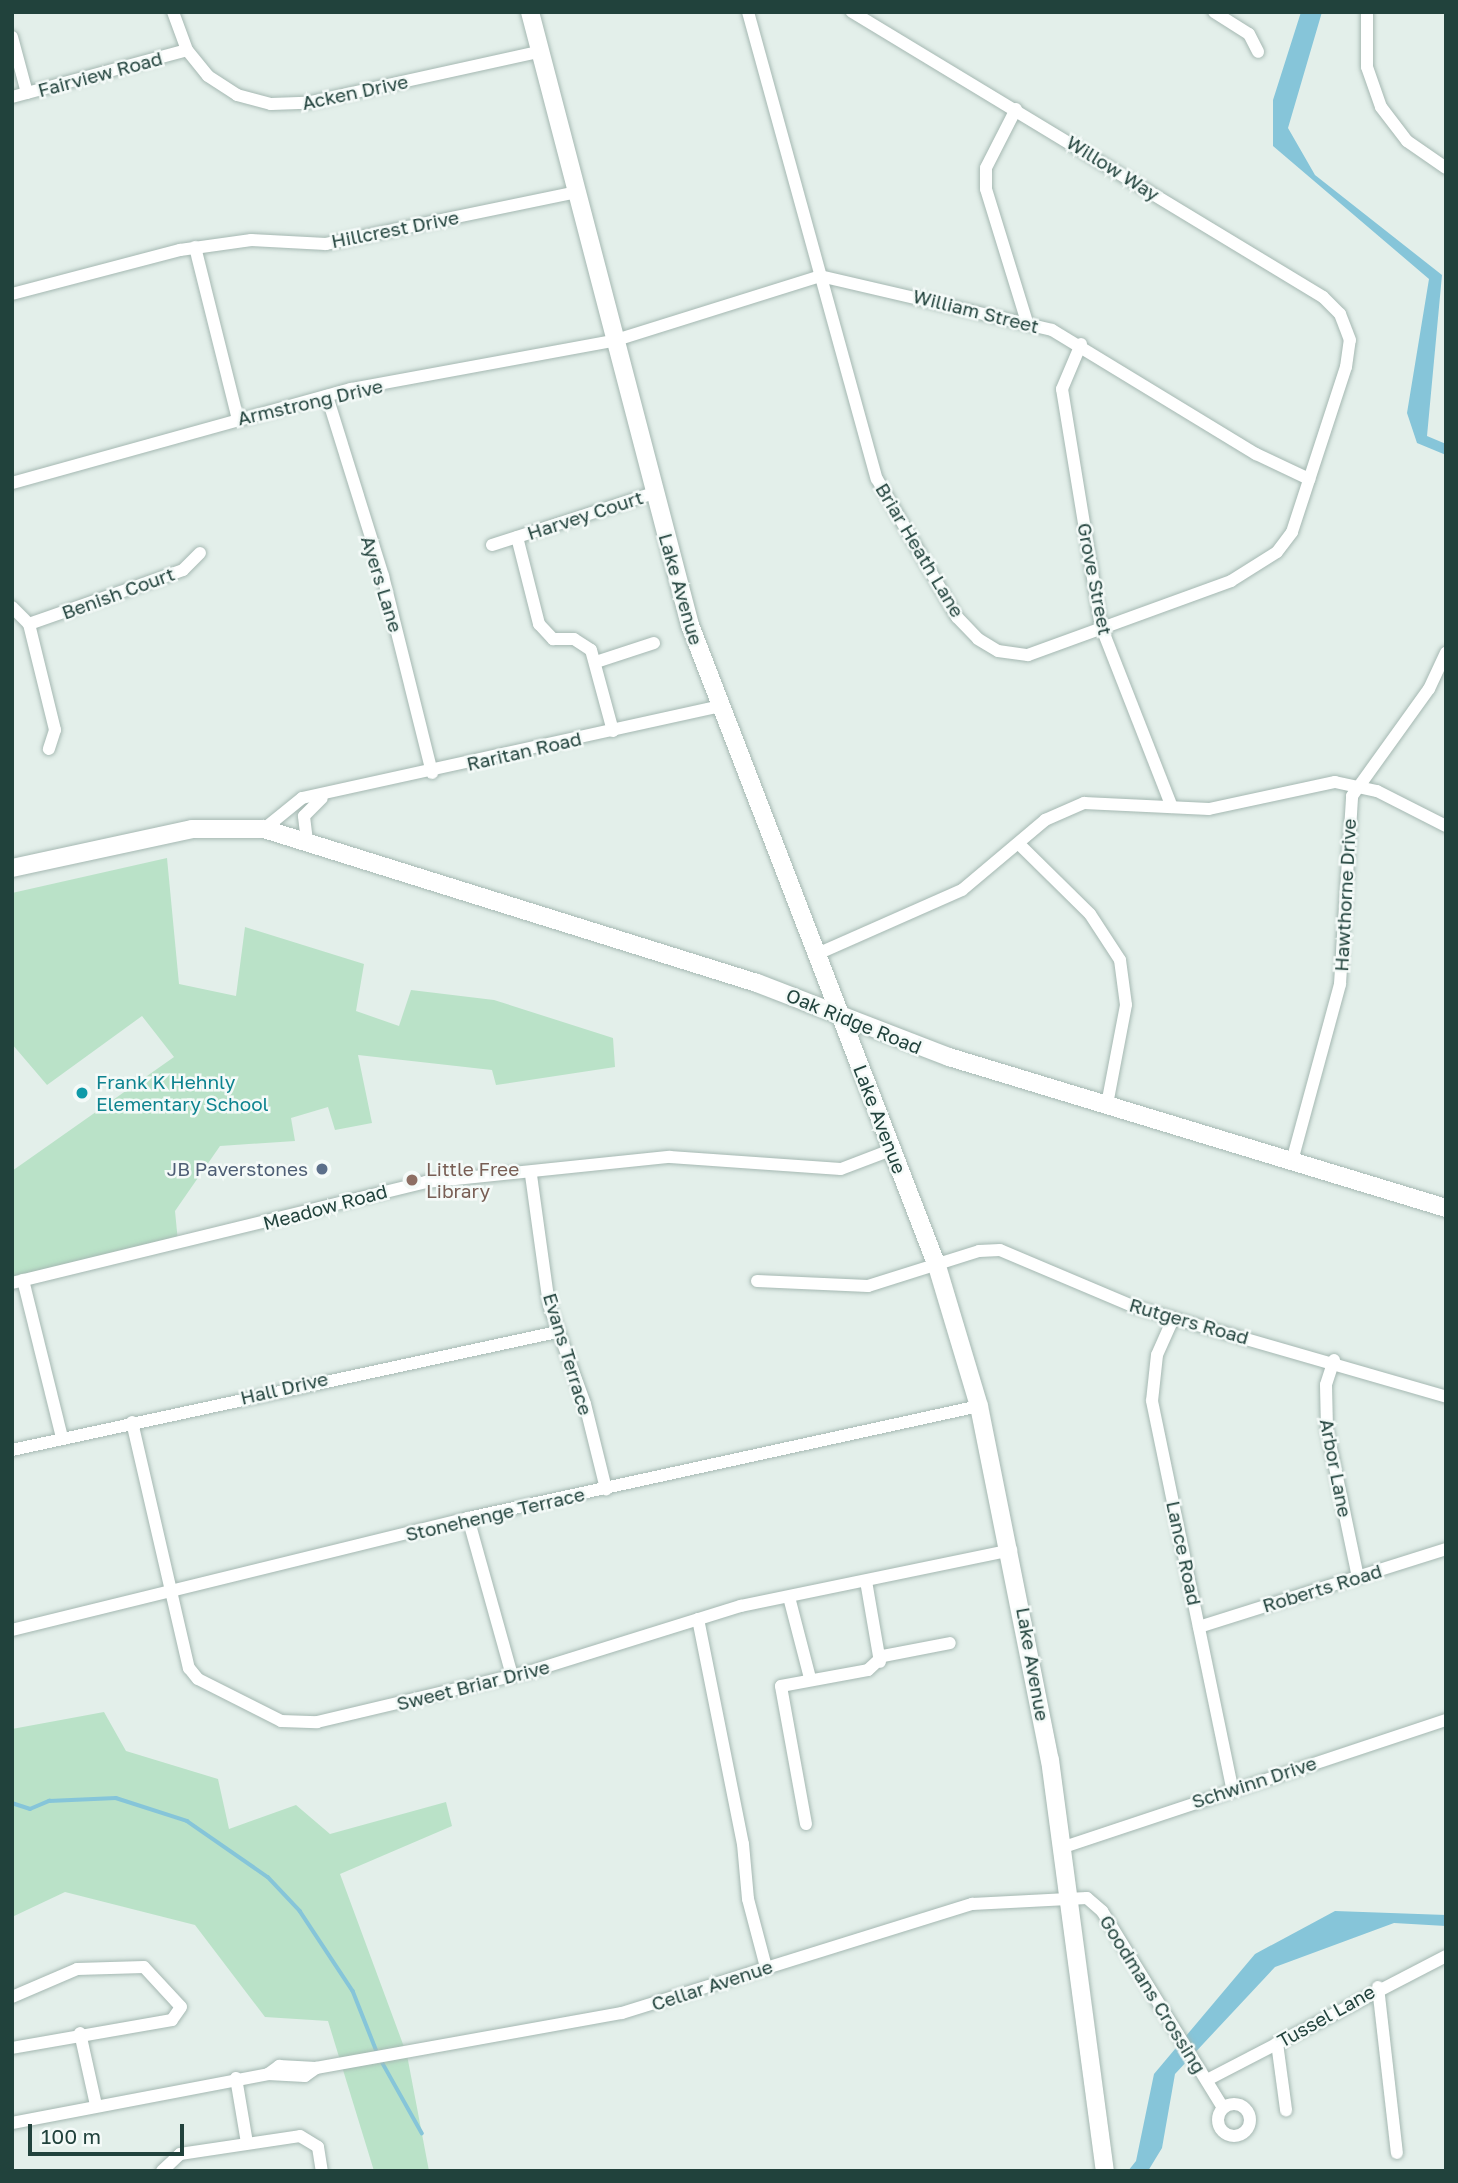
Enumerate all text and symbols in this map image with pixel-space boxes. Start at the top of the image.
street label: Fairview Road [35,46,165,102]
street label: Acken Drive [300,70,410,114]
street label: Willow Way [1062,130,1164,206]
street label: Hillcrest Drive [329,205,461,253]
street label: William Street [911,284,1041,338]
street label: Armstrong Drive [235,374,385,430]
street label: Briar Heath Lane [871,479,969,621]
street label: Harvey Court [524,486,646,544]
street label: Grove Street [1073,521,1117,637]
street label: Lake Avenue [654,531,708,647]
street label: Ayers Lane [357,533,407,635]
street label: Benish Court [59,562,177,624]
street label: Raritan Road [464,727,584,775]
street label: Hawthorne Drive [1330,818,1360,972]
street label: Oak Ridge Road [783,983,925,1059]
street label: Lake Avenue [849,1061,911,1177]
place label: Frank K Hehnly Elementary School [96,1071,269,1115]
marker: Frank K Hehnly Elementary School [74,1085,90,1101]
place label: JB Paverstones [167,1158,308,1180]
place label: Little Free Library [426,1158,519,1202]
marker: JB Paverstones [314,1161,330,1177]
marker: Little Free Library [404,1172,420,1188]
street label: Meadow Road [260,1179,390,1235]
street label: Evans Terrace [539,1290,597,1418]
street label: Rutgers Road [1127,1293,1251,1349]
street label: Hall Drive [238,1367,330,1409]
street label: Arbor Lane [1315,1417,1357,1519]
street label: Stonehenge Terrace [403,1482,587,1546]
street label: Lance Road [1162,1499,1206,1607]
street label: Roberts Road [1260,1559,1384,1617]
street label: Lake Avenue [1012,1605,1054,1723]
street label: Sweet Briar Drive [394,1655,552,1715]
street label: Schwinn Drive [1189,1751,1319,1813]
street label: Goodmans Crossing [1095,1911,1211,2077]
street label: Cellar Avenue [649,1955,775,2015]
street label: Tussel Lane [1273,1980,1379,2052]
scale bar [32,2110,187,2154]
text: 100 m [41,2123,101,2149]

